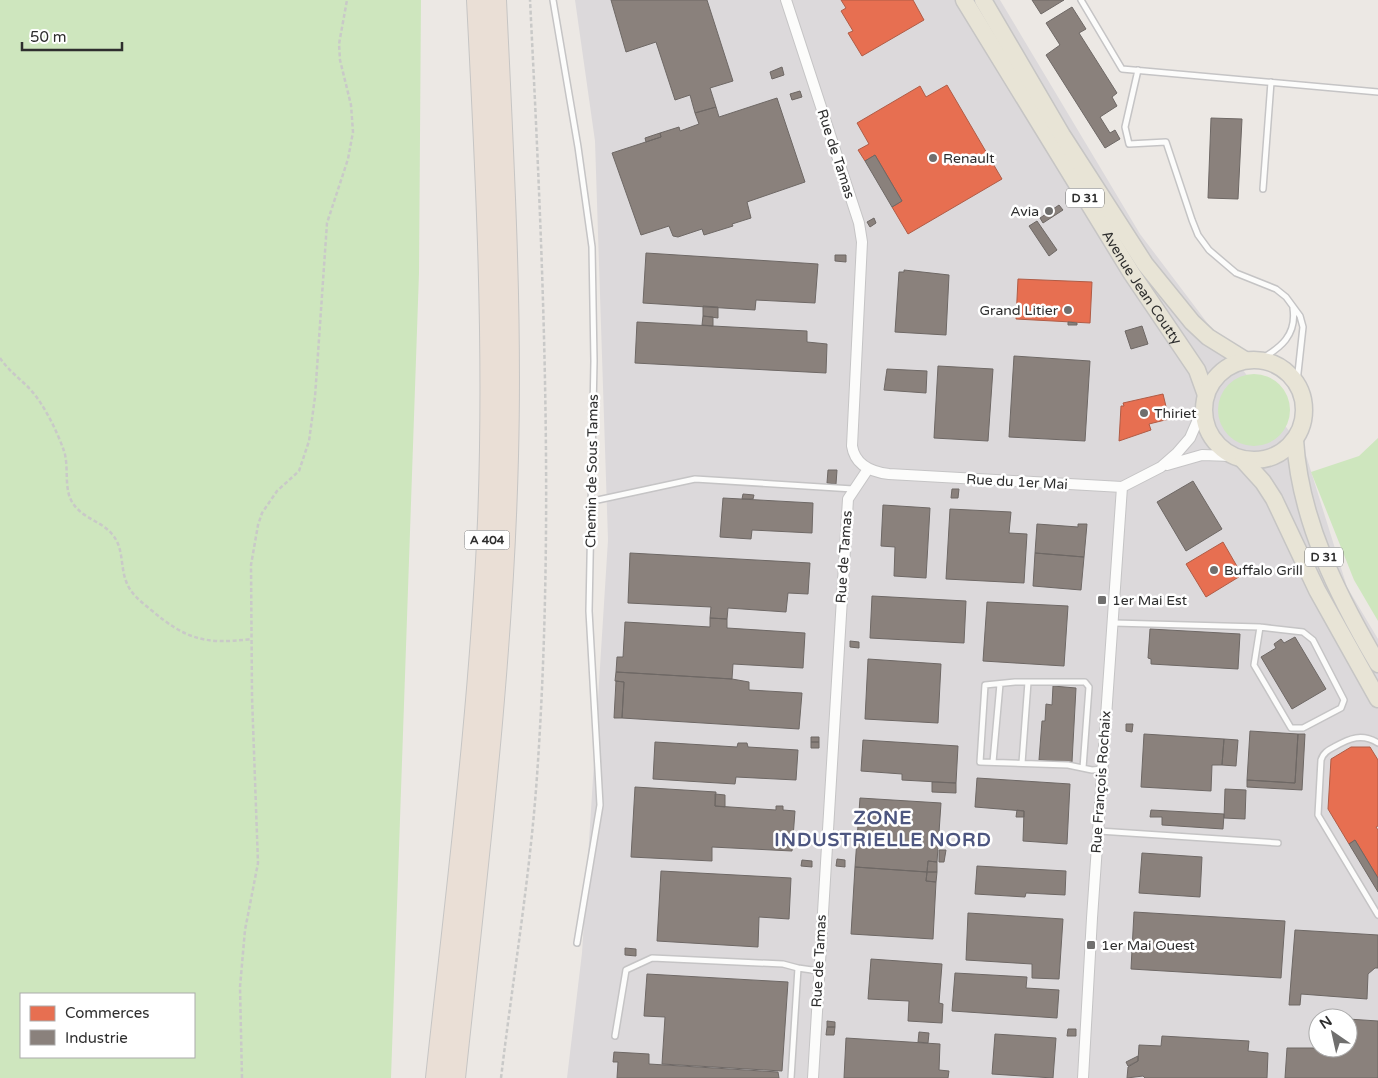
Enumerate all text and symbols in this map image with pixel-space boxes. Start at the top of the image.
scale bar [22,20,122,52]
text: 50 m [30,28,67,46]
street label: Rue de Tamas [814,107,859,201]
place label: Renault [943,150,995,167]
marker: Renault [927,152,939,164]
road number: D 31 [1066,188,1104,208]
place label: Avia [1010,203,1039,220]
marker: Avia [1043,205,1055,217]
street label: Avenue Jean Coutty [1099,227,1186,348]
place label: Grand Litier [980,302,1059,319]
marker: Grand Litier [1062,304,1074,316]
street label: Chemin de Sous Tamas [582,394,602,548]
place label: Thiriet [1154,405,1197,422]
marker: Thiriet [1138,407,1150,419]
street label: Rue du 1er Mai [966,471,1068,493]
street label: Rue de Tamas [832,510,856,604]
road number: A 404 [464,530,510,550]
road number: D 31 [1305,548,1343,566]
place label: Buffalo Grill [1224,562,1303,579]
marker: Buffalo Grill [1208,564,1220,576]
place label: 1er Mai Est [1112,592,1188,609]
marker: 1er Mai Est [1096,594,1108,606]
street label: Rue François Rochaix [1088,710,1114,854]
district label: ZONE INDUSTRIELLE NORD [774,807,992,851]
street label: Rue de Tamas [808,914,830,1008]
place label: 1er Mai Ouest [1101,937,1196,954]
marker: 1er Mai Ouest [1085,939,1097,951]
legend [20,993,195,1058]
text: Commerces [65,1004,149,1022]
north arrow [1308,1008,1358,1058]
text: N [1317,1012,1335,1033]
text: Industrie [65,1029,128,1047]

